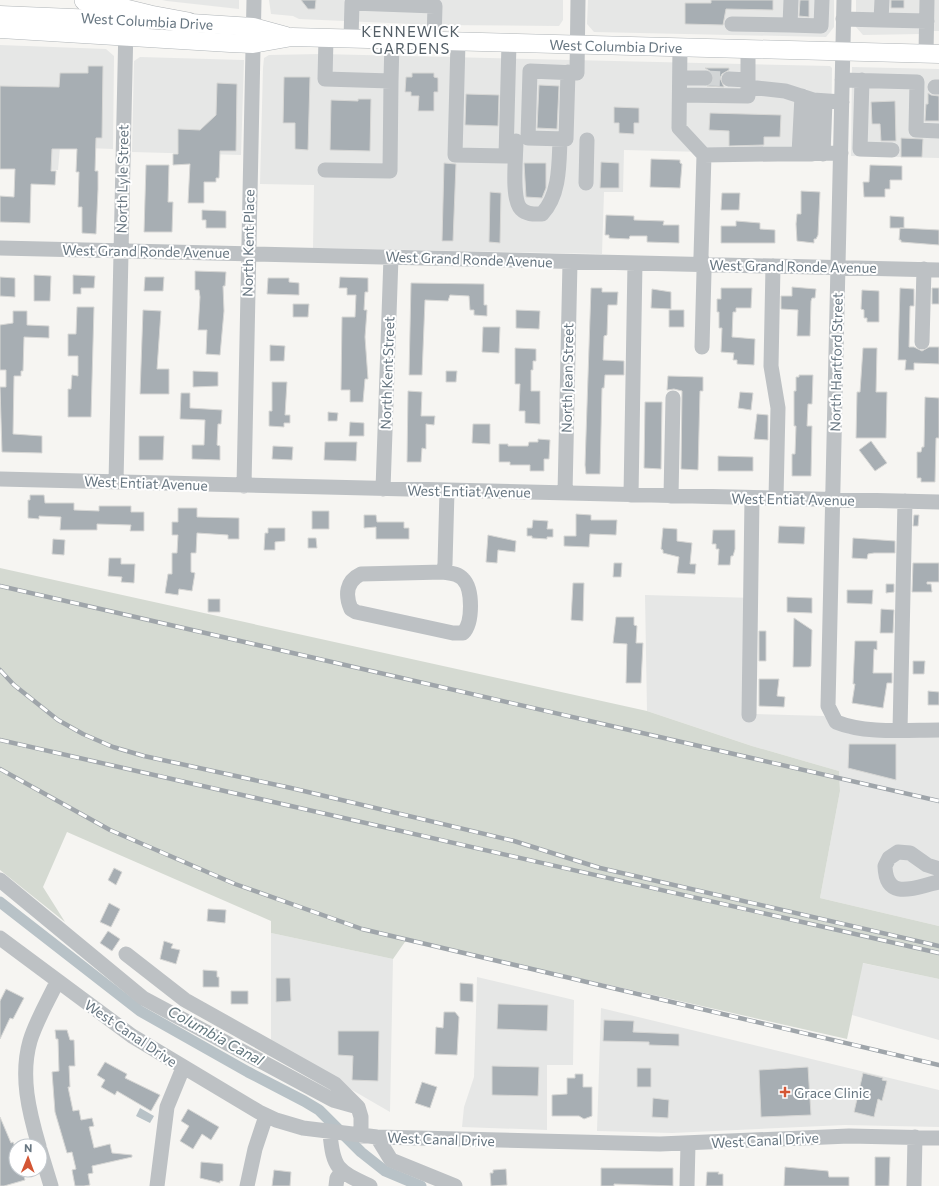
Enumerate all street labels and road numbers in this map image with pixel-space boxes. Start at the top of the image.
street label: West Columbia Drive [80,9,214,33]
street label: West Columbia Drive [549,35,682,56]
street label: North Lyle Street [113,124,131,234]
street label: North Kent Place [239,189,257,297]
street label: West Grand Ronde Avenue [62,241,230,261]
street label: West Grand Ronde Avenue [385,248,553,270]
street label: West Grand Ronde Avenue [709,256,877,276]
street label: North Hartford Street [826,292,846,432]
street label: North Kent Street [377,316,397,430]
street label: North Jean Street [558,323,576,433]
street label: West Entiat Avenue [84,472,208,494]
street label: West Entiat Avenue [407,481,531,501]
street label: West Entiat Avenue [731,489,855,509]
street label: West Canal Drive [82,996,180,1070]
street label: West Canal Drive [387,1129,495,1149]
street label: West Canal Drive [711,1129,819,1151]

